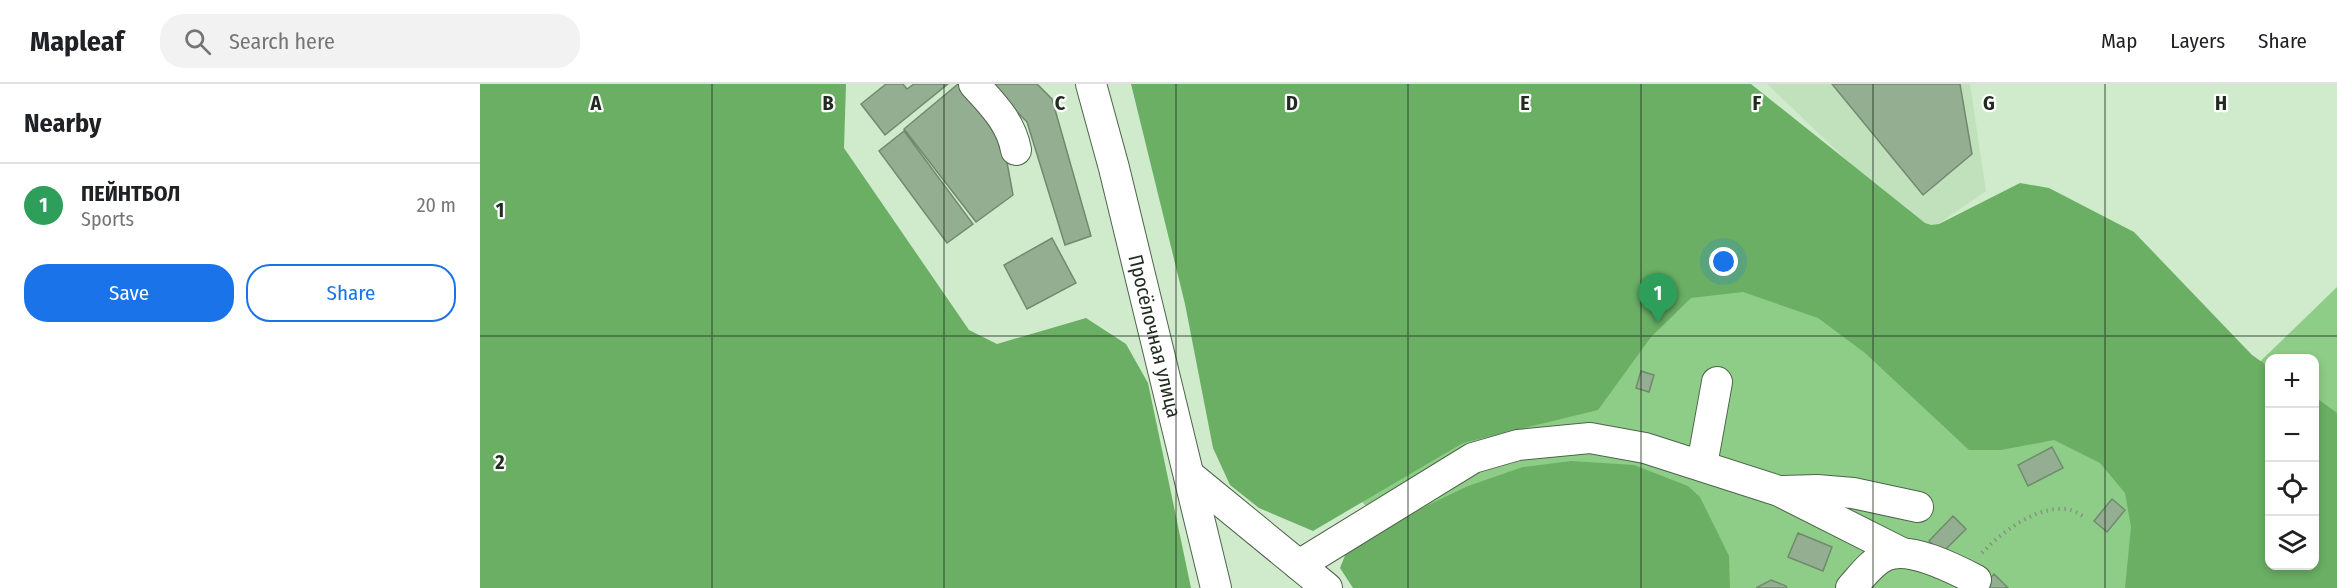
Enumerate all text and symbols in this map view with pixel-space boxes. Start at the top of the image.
search box [160,14,580,68]
text: Mapleaf [30,25,124,58]
icon: search [181,25,214,58]
text: Search here [229,28,335,55]
text: Map [2101,28,2137,54]
text: Layers [2170,28,2225,54]
text: Share [2258,28,2307,54]
text: A [590,91,603,115]
text: B [822,91,834,115]
text: C [1055,91,1066,115]
text: D [1286,91,1298,115]
text: E [1520,91,1530,115]
text: F [1753,91,1762,115]
text: G [1983,91,1995,115]
text: H [2215,91,2227,115]
text: Nearby [24,108,101,139]
text: ПЕЙНТБОЛ [81,180,180,207]
text: 1 [39,193,48,217]
text: 20 m [417,193,456,217]
text: 1 [496,198,504,222]
text: Sports [81,207,134,231]
your location [1709,247,1738,276]
street label: Просёлочная улица [1123,252,1186,420]
button: Save [24,264,234,322]
button: Share [246,264,456,322]
pin: 1 [1638,274,1678,323]
map controls [2265,354,2319,570]
button: + [2265,354,2319,408]
button: − [2265,408,2319,462]
text: 2 [494,450,505,474]
button: locate [2265,462,2319,516]
button: layers [2265,516,2319,570]

